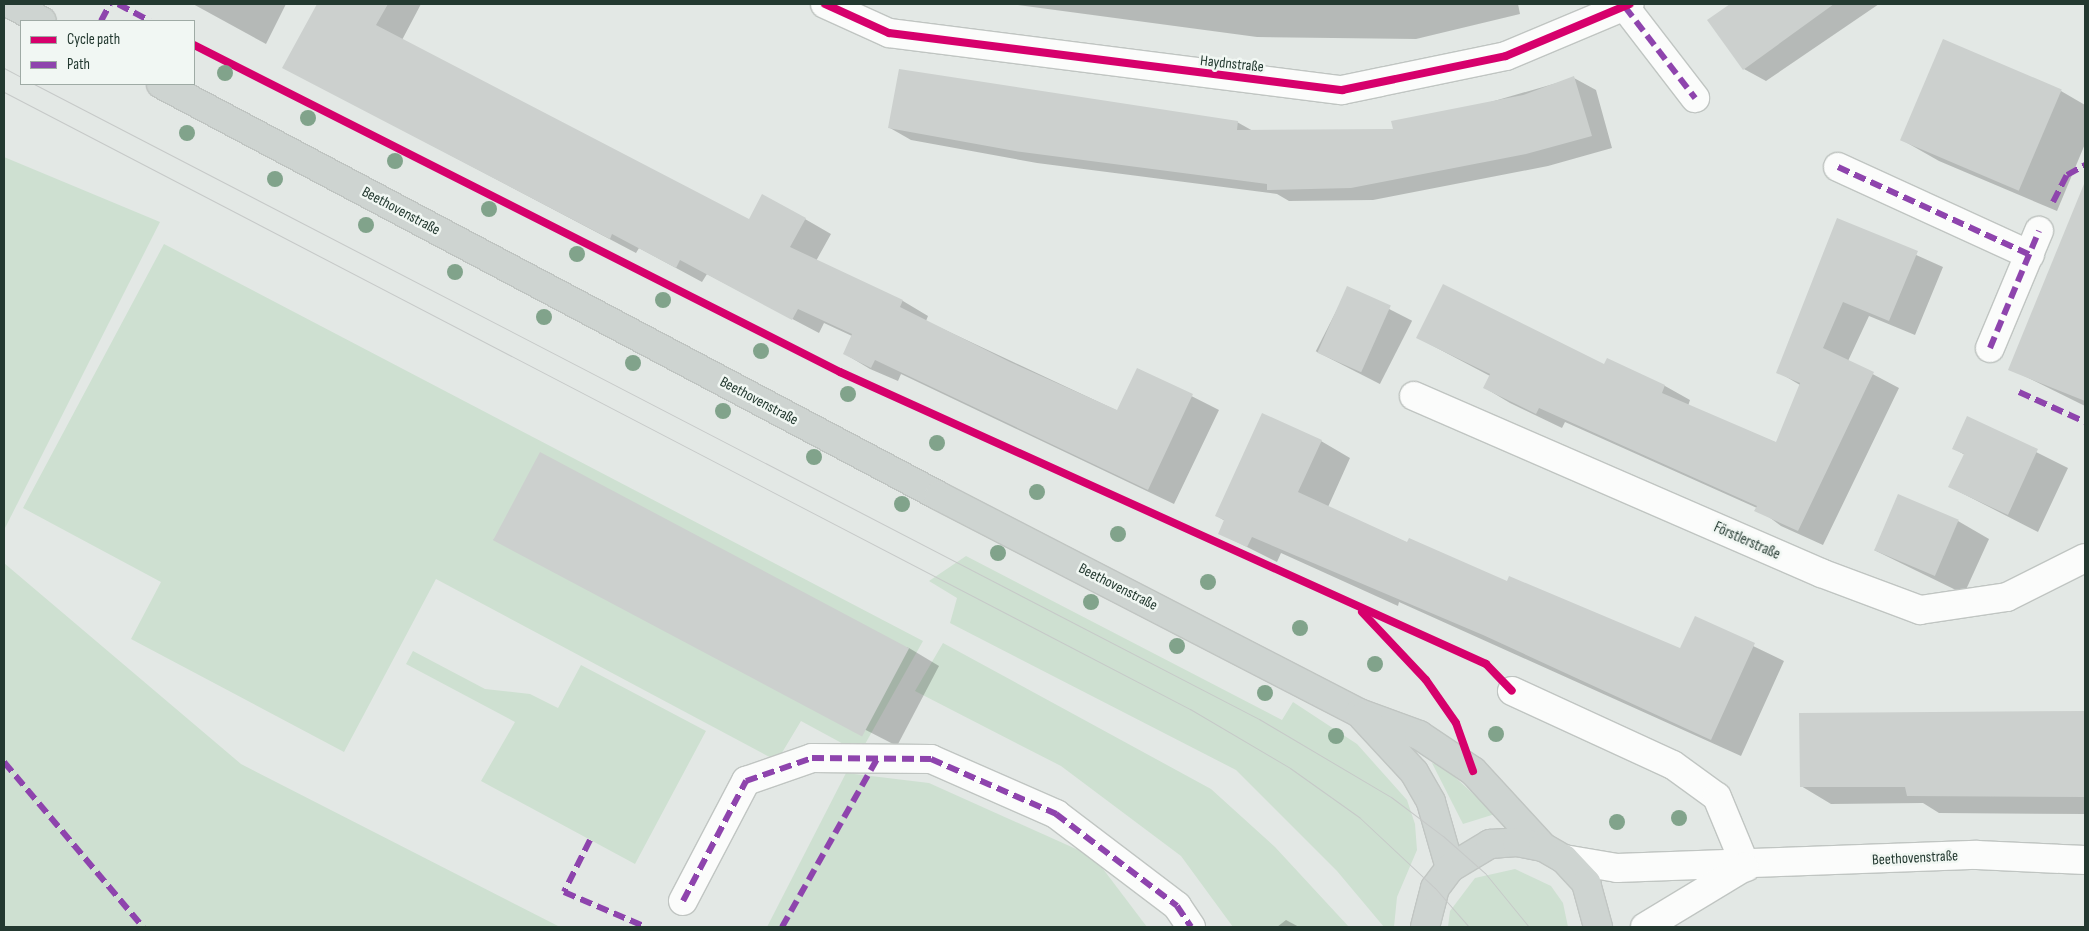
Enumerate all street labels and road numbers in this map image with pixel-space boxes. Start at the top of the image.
street label: Haydnstraße [1199,52,1265,76]
street label: Beethovenstraße [359,183,443,239]
street label: Beethovenstraße [717,373,801,429]
street label: Förstlerstraße [1711,518,1783,564]
street label: Beethovenstraße [1076,559,1160,615]
street label: Beethovenstraße [1872,847,1958,869]

